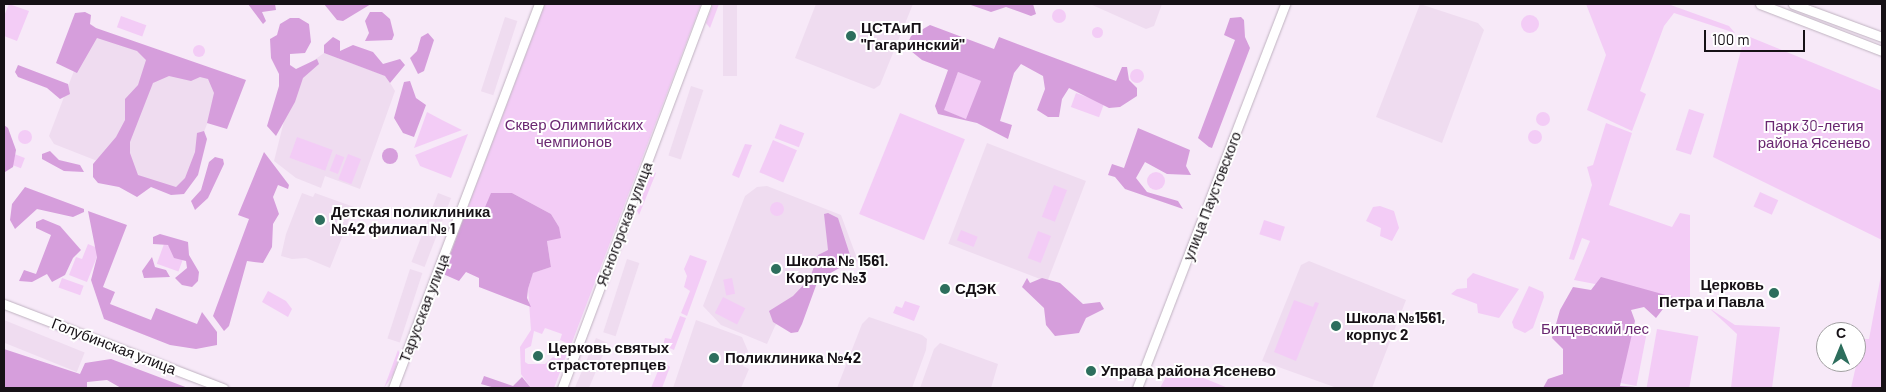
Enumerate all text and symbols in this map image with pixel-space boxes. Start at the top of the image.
place label: ЦСТАиП "Гагаринский" [861,18,965,53]
scale bar [1706,20,1807,52]
marker: ЦСТАиП "Гагаринский" [845,30,857,42]
text: 100 m [1712,30,1750,48]
park label: Сквер Олимпийских чемпионов [505,115,643,150]
park label: Парк 30-летия района Ясенево [1758,116,1870,151]
street label: улица Паустовского [1179,129,1245,263]
street label: Ясногорская улица [592,159,656,289]
place label: Детская поликлиника №42 филиал № 1 [331,202,490,237]
marker: Детская поликлиника №42 филиал № 1 [313,213,327,227]
street label: Тарусская улица [395,251,453,365]
place label: Школа № 1561. Корпус №3 [786,251,888,286]
marker: Школа № 1561. Корпус №3 [770,263,782,275]
place label: Церковь Петра и Павла [1659,275,1764,310]
place label: СДЭК [955,280,996,298]
marker: СДЭК [939,283,951,295]
marker: Церковь Петра и Павла [1768,287,1780,299]
place label: Школа №1561, корпус 2 [1346,308,1445,343]
street label: Голубинская улица [49,314,179,378]
marker: Школа №1561, корпус 2 [1330,320,1342,332]
park label: Битцевский лес [1541,320,1649,338]
north arrow [1816,322,1866,372]
text: С [1836,324,1846,341]
place label: Церковь святых страстотерпцев [548,338,669,373]
place label: Поликлиника №42 [725,349,861,367]
marker: Церковь святых страстотерпцев [532,350,544,362]
marker: Поликлиника №42 [707,351,721,365]
place label: Управа района Ясенево [1101,362,1276,380]
marker: Управа района Ясенево [1085,365,1097,377]

